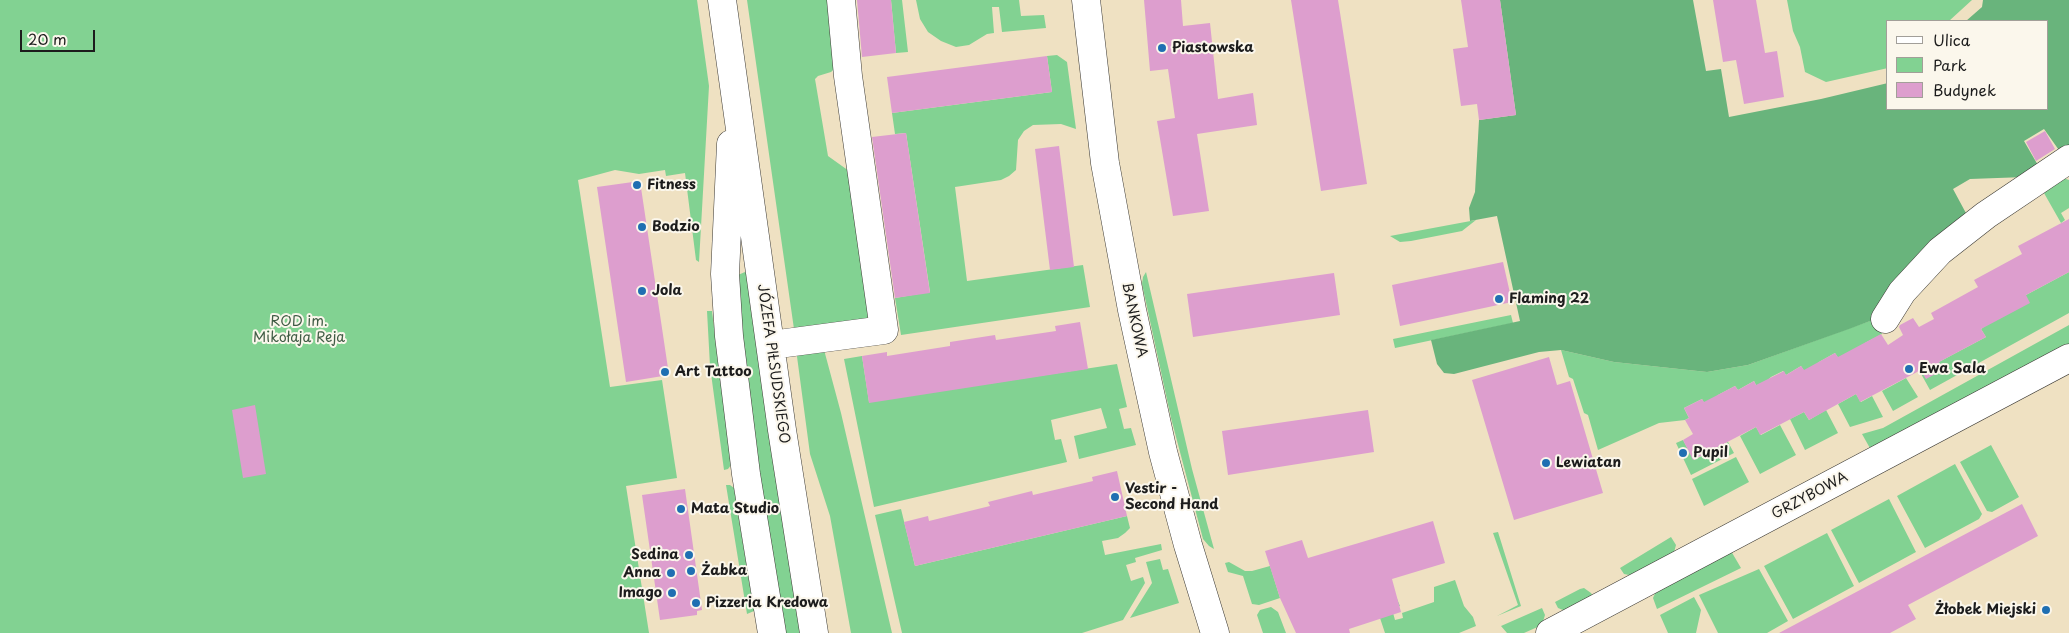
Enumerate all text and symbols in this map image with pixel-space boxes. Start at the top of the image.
scale bar [22,20,98,52]
legend [1886,20,2049,110]
text: 20 m [28,27,67,50]
text: Ulica [1933,28,1970,51]
place label: Piastowska [1172,40,1254,56]
marker: Piastowska [1156,42,1168,54]
text: Park [1933,53,1967,76]
text: Budynek [1933,78,1996,101]
place label: Fitness [647,177,696,193]
marker: Fitness [631,179,643,191]
place label: Bodzio [652,219,700,235]
marker: Bodzio [636,221,648,233]
street label: BANKOWA [1118,281,1150,359]
place label: Jola [652,283,682,299]
street label: JÓZEFA PIŁSUDSKIEGO [753,283,793,445]
marker: Jola [636,285,648,297]
place label: Flaming 22 [1509,291,1589,307]
marker: Flaming 22 [1493,293,1505,305]
park label: ROD im. Mikołaja Reja [253,314,345,347]
place label: Ewa Sala [1919,361,1986,377]
marker: Ewa Sala [1903,363,1915,375]
place label: Art Tattoo [675,364,752,380]
marker: Art Tattoo [659,366,671,378]
place label: Pupil [1693,445,1728,461]
marker: Pupil [1677,447,1689,459]
place label: Lewiatan [1556,455,1621,471]
marker: Lewiatan [1540,457,1552,469]
street label: GRZYBOWA [1769,469,1851,523]
place label: Vestir - Second Hand [1125,481,1219,514]
marker: Vestir - Second Hand [1109,491,1121,503]
place label: Mata Studio [691,501,779,517]
marker: Mata Studio [675,503,687,515]
place label: Sedina [631,547,679,563]
marker: Sedina [683,549,695,561]
place label: Żabka [701,563,747,579]
place label: Anna [623,565,661,581]
marker: Żabka [685,565,697,577]
marker: Anna [665,567,677,579]
place label: Imago [618,585,662,601]
marker: Imago [666,587,678,599]
place label: Pizzeria Kredowa [706,595,828,611]
marker: Pizzeria Kredowa [690,597,702,609]
place label: Żłobek Miejski [1935,602,2036,618]
marker: Żłobek Miejski [2040,604,2052,616]

